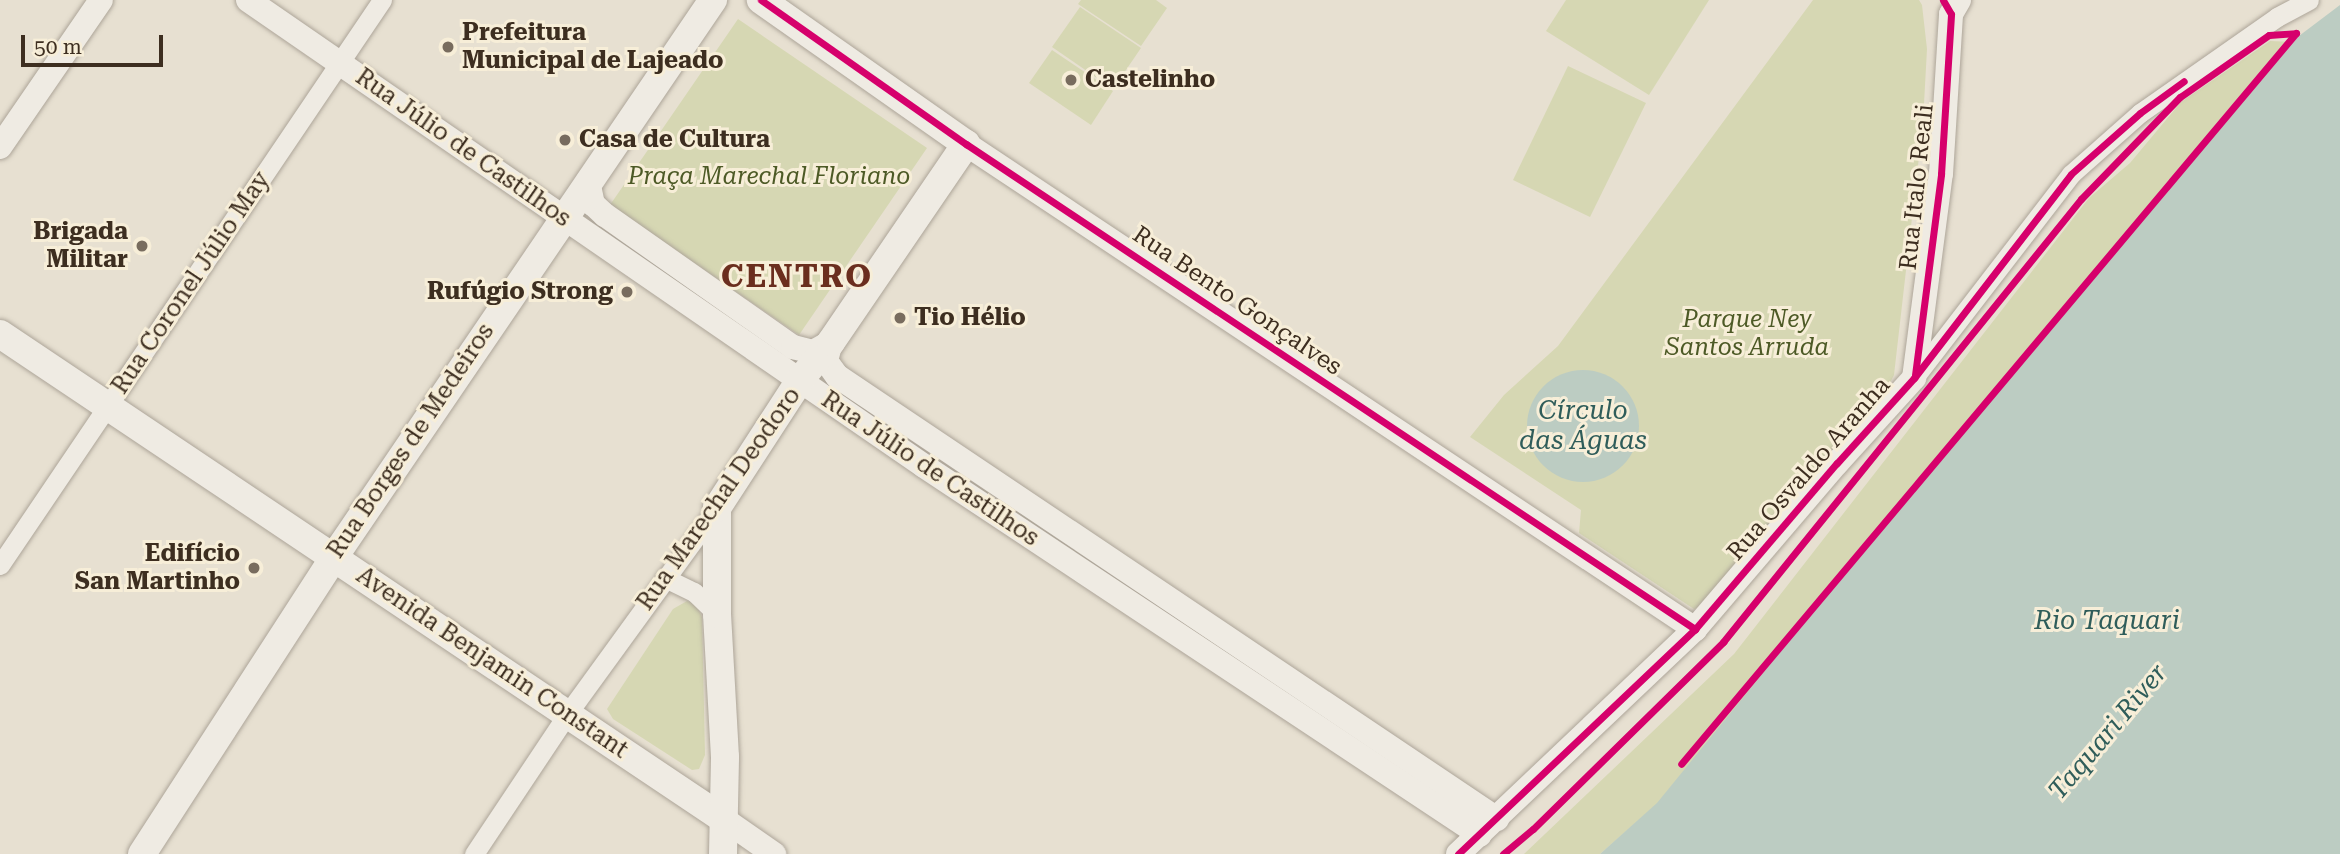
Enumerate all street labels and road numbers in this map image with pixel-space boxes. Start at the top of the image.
street label: Rua Júlio de Castilhos [350,63,576,233]
street label: Rua Italo Reali [1894,103,1940,271]
street label: Rua Coronel Júlio May [106,166,276,400]
street label: Rua Bento Gonçalves [1127,220,1347,382]
street label: Rua Borges de Medeiros [322,318,500,564]
street label: Rua Osvaldo Aranha [1722,371,1896,567]
street label: Rua Marechal Deodoro [631,382,807,616]
street label: Rua Júlio de Castilhos [816,385,1044,553]
street label: Avenida Benjamin Constant [351,561,633,765]

